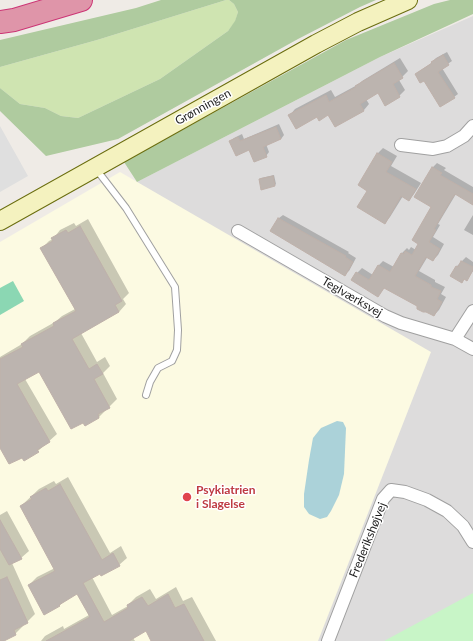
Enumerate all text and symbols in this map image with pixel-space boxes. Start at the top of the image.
street label: Grønningen [173,86,233,128]
street label: Teglværksvej [319,274,385,320]
place label: Psykiatrien i Slagelse [196,483,255,511]
marker: Psykiatrien i Slagelse [181,491,193,503]
street label: Frederikshøjvej [346,500,390,580]

